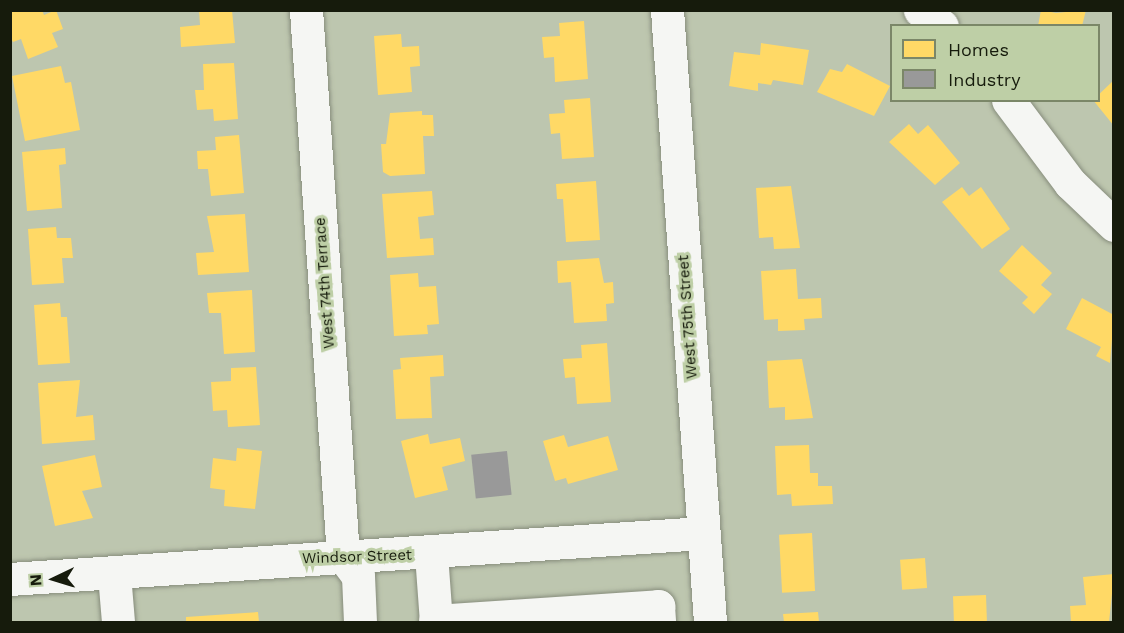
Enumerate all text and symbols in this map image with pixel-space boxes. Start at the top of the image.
legend [890,24,1100,102]
text: Homes [948,39,1009,60]
text: Industry [948,69,1020,90]
street label: West 74th Terrace [311,216,339,350]
street label: West 75th Street [675,254,701,380]
street label: Windsor Street [302,546,412,568]
north arrow [24,549,84,609]
text: N [26,574,45,587]

